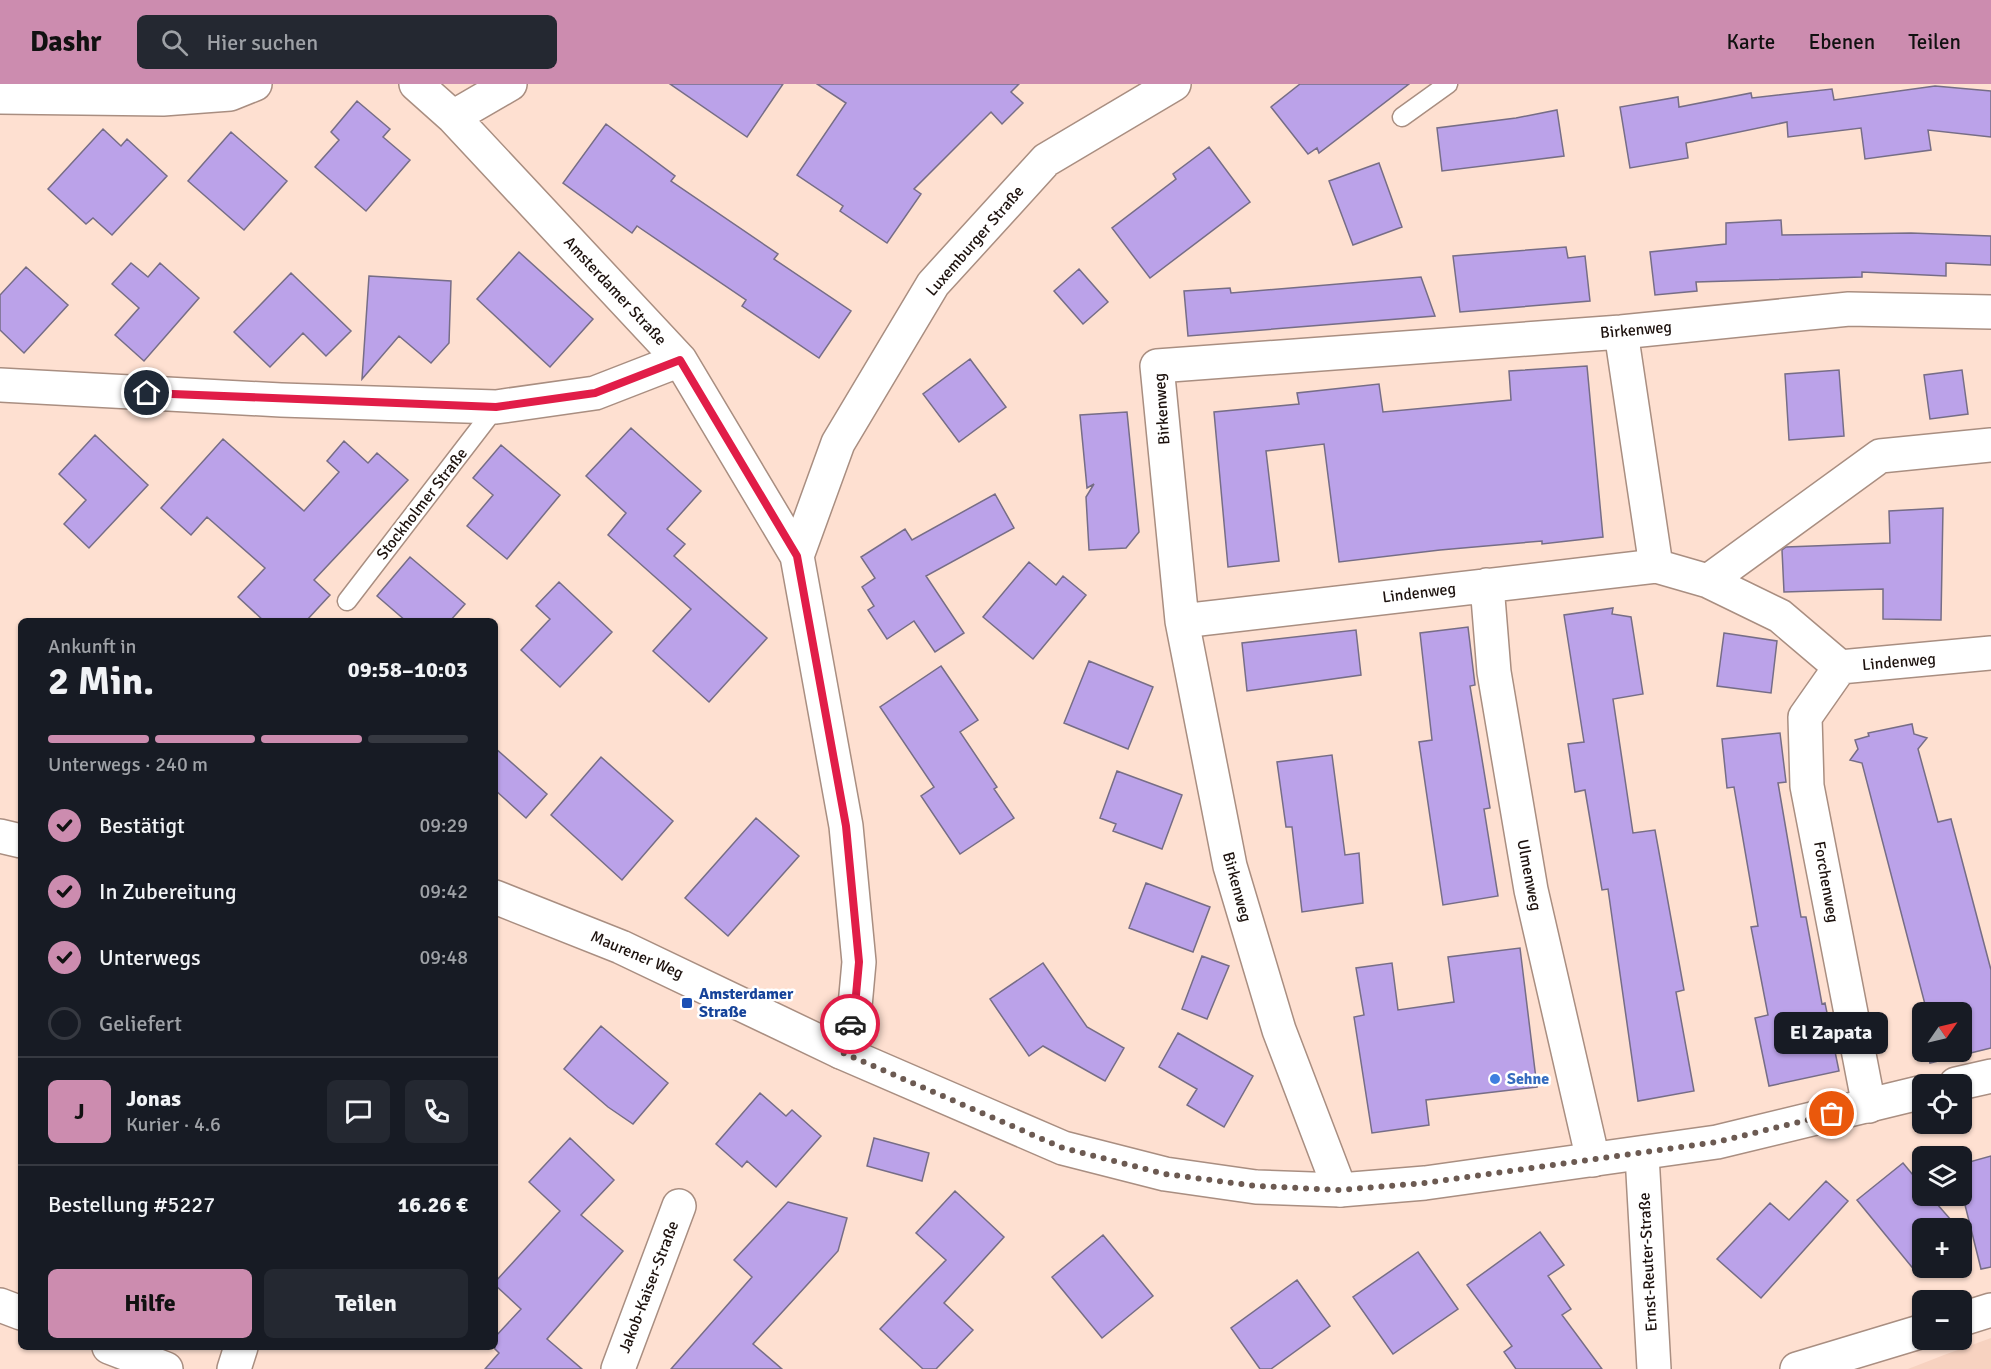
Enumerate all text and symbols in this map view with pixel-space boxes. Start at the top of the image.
search box [137,15,557,69]
text: Dashr [30,25,101,59]
icon: search [158,26,191,59]
text: Hier suchen [206,29,318,56]
text: Karte [1726,29,1775,55]
text: Ebenen [1808,29,1875,55]
text: Teilen [1908,29,1961,55]
street label: Luxemburger Straße [922,182,1028,300]
street label: Amsterdamer Straße [559,232,671,350]
street label: Birkenweg [1599,317,1673,343]
pin [121,367,172,418]
street label: Birkenweg [1150,372,1174,446]
icon: home [130,376,163,409]
street label: Stockholmer Straße [372,444,472,564]
street label: Lindenweg [1381,579,1457,607]
text: Ankunft in [48,634,136,659]
street label: Lindenweg [1861,649,1937,675]
text: 09:58–10:03 [348,656,468,683]
text: 2 Min. [48,657,154,705]
text: Unterwegs · 240 m [48,752,208,777]
icon: check [48,809,81,842]
text: Bestätigt [99,812,185,839]
text: 09:29 [419,813,468,838]
street label: Ulmenweg [1512,838,1546,912]
street label: Forchenweg [1809,840,1843,924]
street label: Birkenweg [1218,850,1256,924]
icon: check [48,875,81,908]
text: In Zubereitung [99,878,237,905]
text: 09:42 [419,879,468,904]
street label: Maurener Weg [588,926,686,984]
icon: check [48,941,81,974]
text: Unterwegs [99,944,201,971]
text: 09:48 [419,945,468,970]
place label: Amsterdamer Straße [699,984,794,1022]
courier [820,994,880,1054]
marker: Amsterdamer Straße [680,996,694,1010]
north arrow [1912,1002,1972,1062]
map controls [1912,1002,1972,1350]
icon: car [834,1008,867,1041]
text: Geliefert [99,1010,182,1037]
callout: El Zapata [1775,1012,1889,1054]
text: El Zapata [1790,1020,1872,1045]
place label: Sehne [1507,1069,1549,1089]
marker: Sehne [1488,1072,1502,1086]
button: locate [1912,1074,1972,1134]
button: chat [327,1080,390,1143]
button: phone [405,1080,468,1143]
text: Jonas [126,1085,181,1112]
pin [1806,1088,1857,1139]
icon: bag [1815,1097,1848,1130]
text: J [74,1098,85,1125]
text: Kurier · 4.6 [126,1112,221,1137]
button: layers [1912,1146,1972,1206]
text: Bestellung #5227 [48,1191,215,1218]
text: 16.26 € [397,1191,468,1218]
street label: Ernst-Reuter-Straße [1634,1192,1662,1332]
street label: Jakob-Kaiser-Straße [615,1218,683,1356]
button: + [1912,1218,1972,1278]
button: Hilfe [48,1269,252,1338]
button: Teilen [264,1269,468,1338]
button: − [1912,1290,1972,1350]

